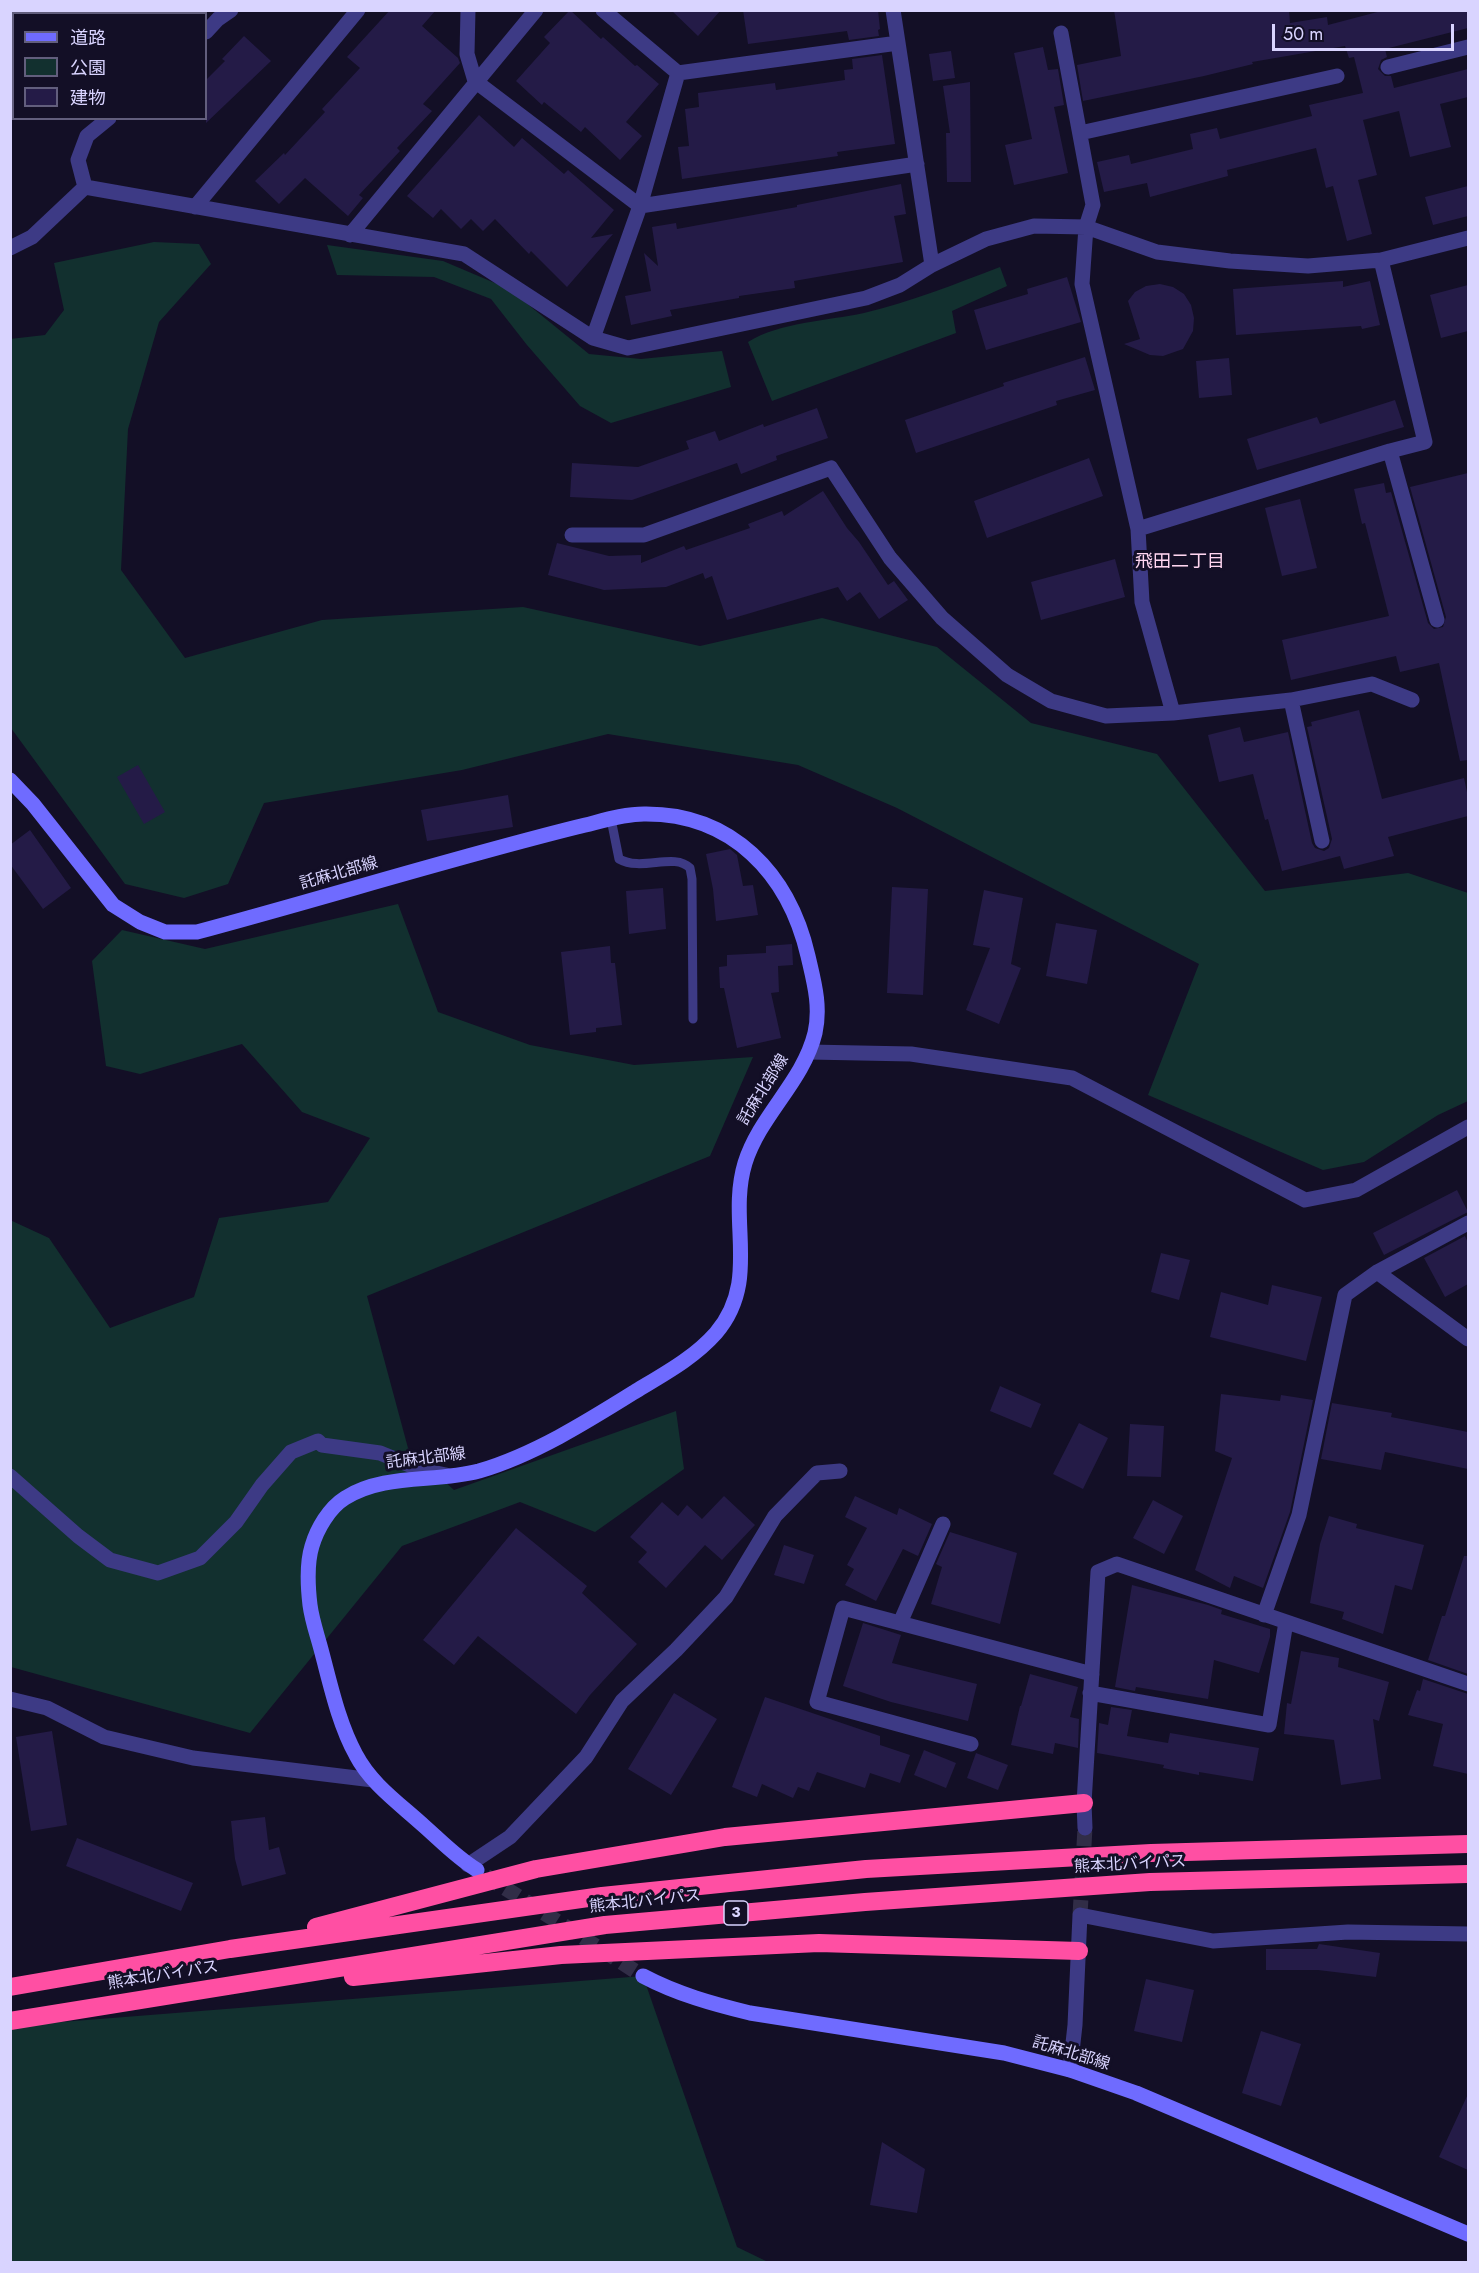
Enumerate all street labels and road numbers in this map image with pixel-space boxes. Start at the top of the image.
street label: 託麻北部線 [298,854,380,894]
street label: 託麻北部線 [735,1051,793,1129]
street label: 託麻北部線 [385,1445,467,1473]
street label: 熊本北バイパス [1074,1852,1186,1878]
street label: 熊本北バイパス [588,1887,702,1917]
road number: 3 [724,1901,748,1925]
street label: 熊本北バイパス [106,1958,220,1994]
street label: 託麻北部線 [1030,2033,1112,2075]

